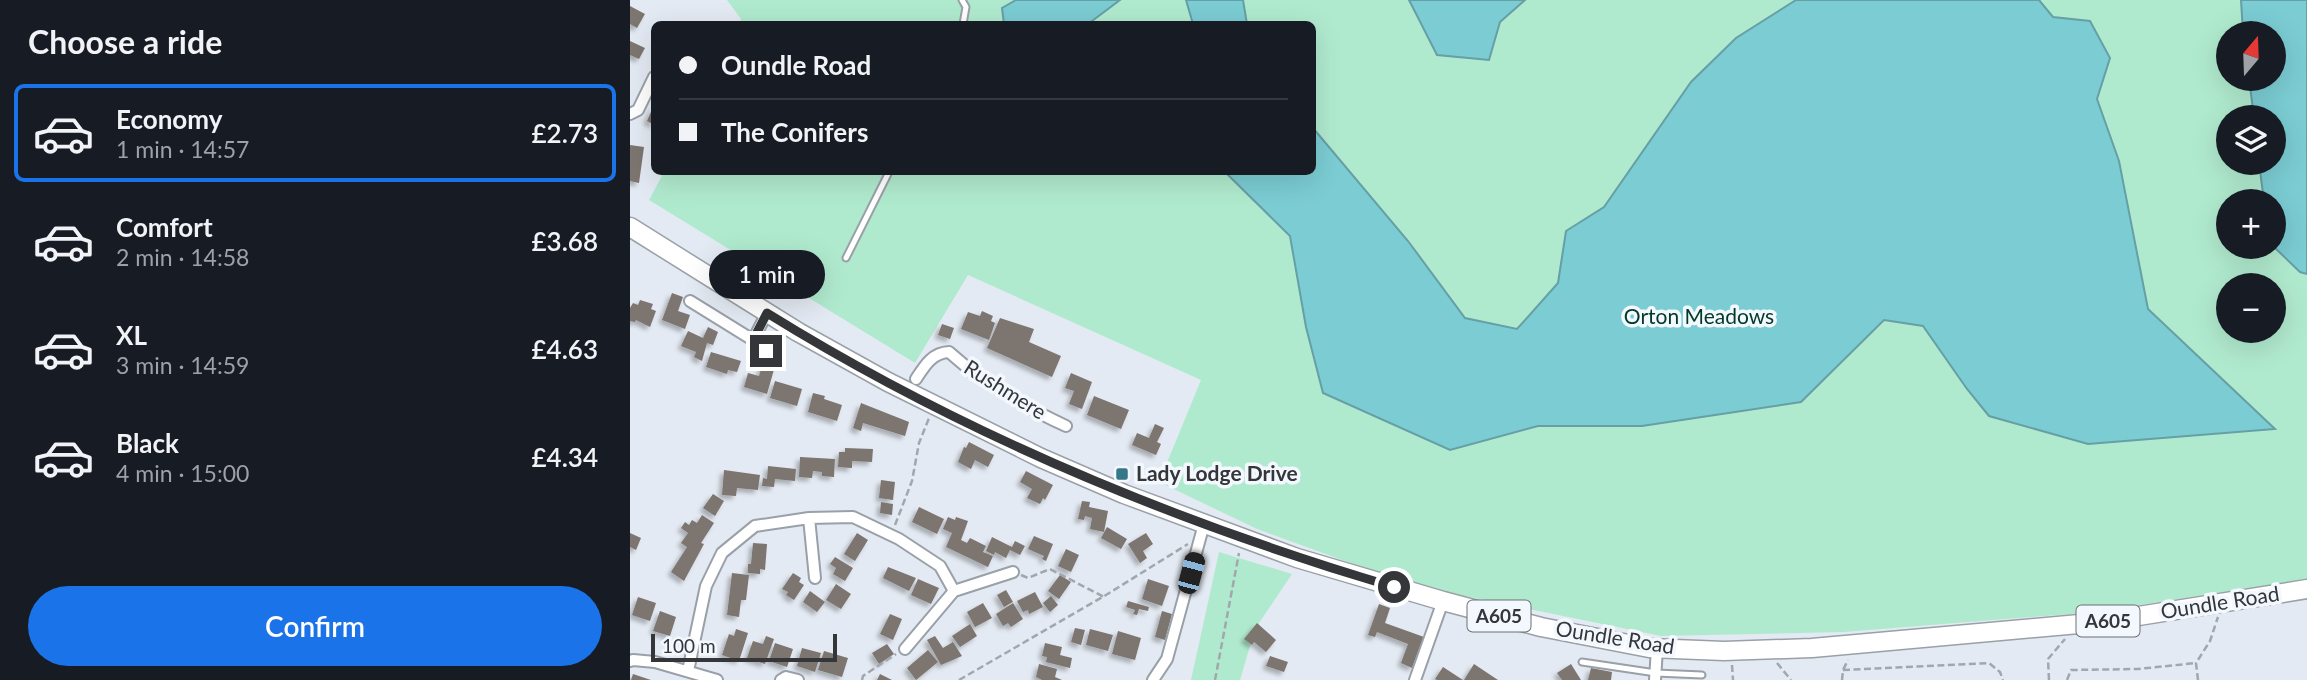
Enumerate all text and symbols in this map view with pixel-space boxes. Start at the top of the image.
north arrow [2216,21,2286,91]
map controls [2216,21,2286,343]
text: Choose a ride [28,22,222,61]
text: Oundle Road [721,49,871,81]
icon: car [32,102,95,165]
text: Economy [116,103,222,135]
button: layers [2216,105,2286,175]
text: The Conifers [721,116,868,148]
text: £2.73 [532,117,598,149]
text: 1 min · 14:57 [116,135,249,163]
button: + [2216,189,2286,259]
icon: car [32,210,95,273]
text: Comfort [116,211,213,243]
text: £3.68 [532,225,598,257]
text: 2 min · 14:58 [116,243,249,271]
callout: 1 min [708,250,824,298]
text: 1 min [739,260,795,288]
button: − [2216,273,2286,343]
park label: Orton Meadows [1624,303,1774,328]
icon: car [32,318,95,381]
text: XL [116,319,147,351]
text: £4.63 [532,333,598,365]
route end [750,335,782,367]
text: 3 min · 14:59 [116,351,249,379]
street label: Rushmere [960,354,1051,424]
icon: car [32,426,95,489]
text: Black [116,427,179,459]
text: £4.34 [532,441,598,473]
text: 4 min · 15:00 [116,459,249,487]
place label: Lady Lodge Drive [1136,460,1298,485]
marker: Lady Lodge Drive [1114,466,1130,482]
car [1176,550,1207,596]
route start [1378,571,1410,603]
street label: Oundle Road [2159,580,2281,623]
button: Confirm [28,586,602,666]
road number: A605 [1468,600,1530,632]
road number: A605 [2076,606,2140,636]
street label: Oundle Road [1554,615,1676,658]
scale bar [651,631,836,663]
text: 100 m [662,634,716,657]

